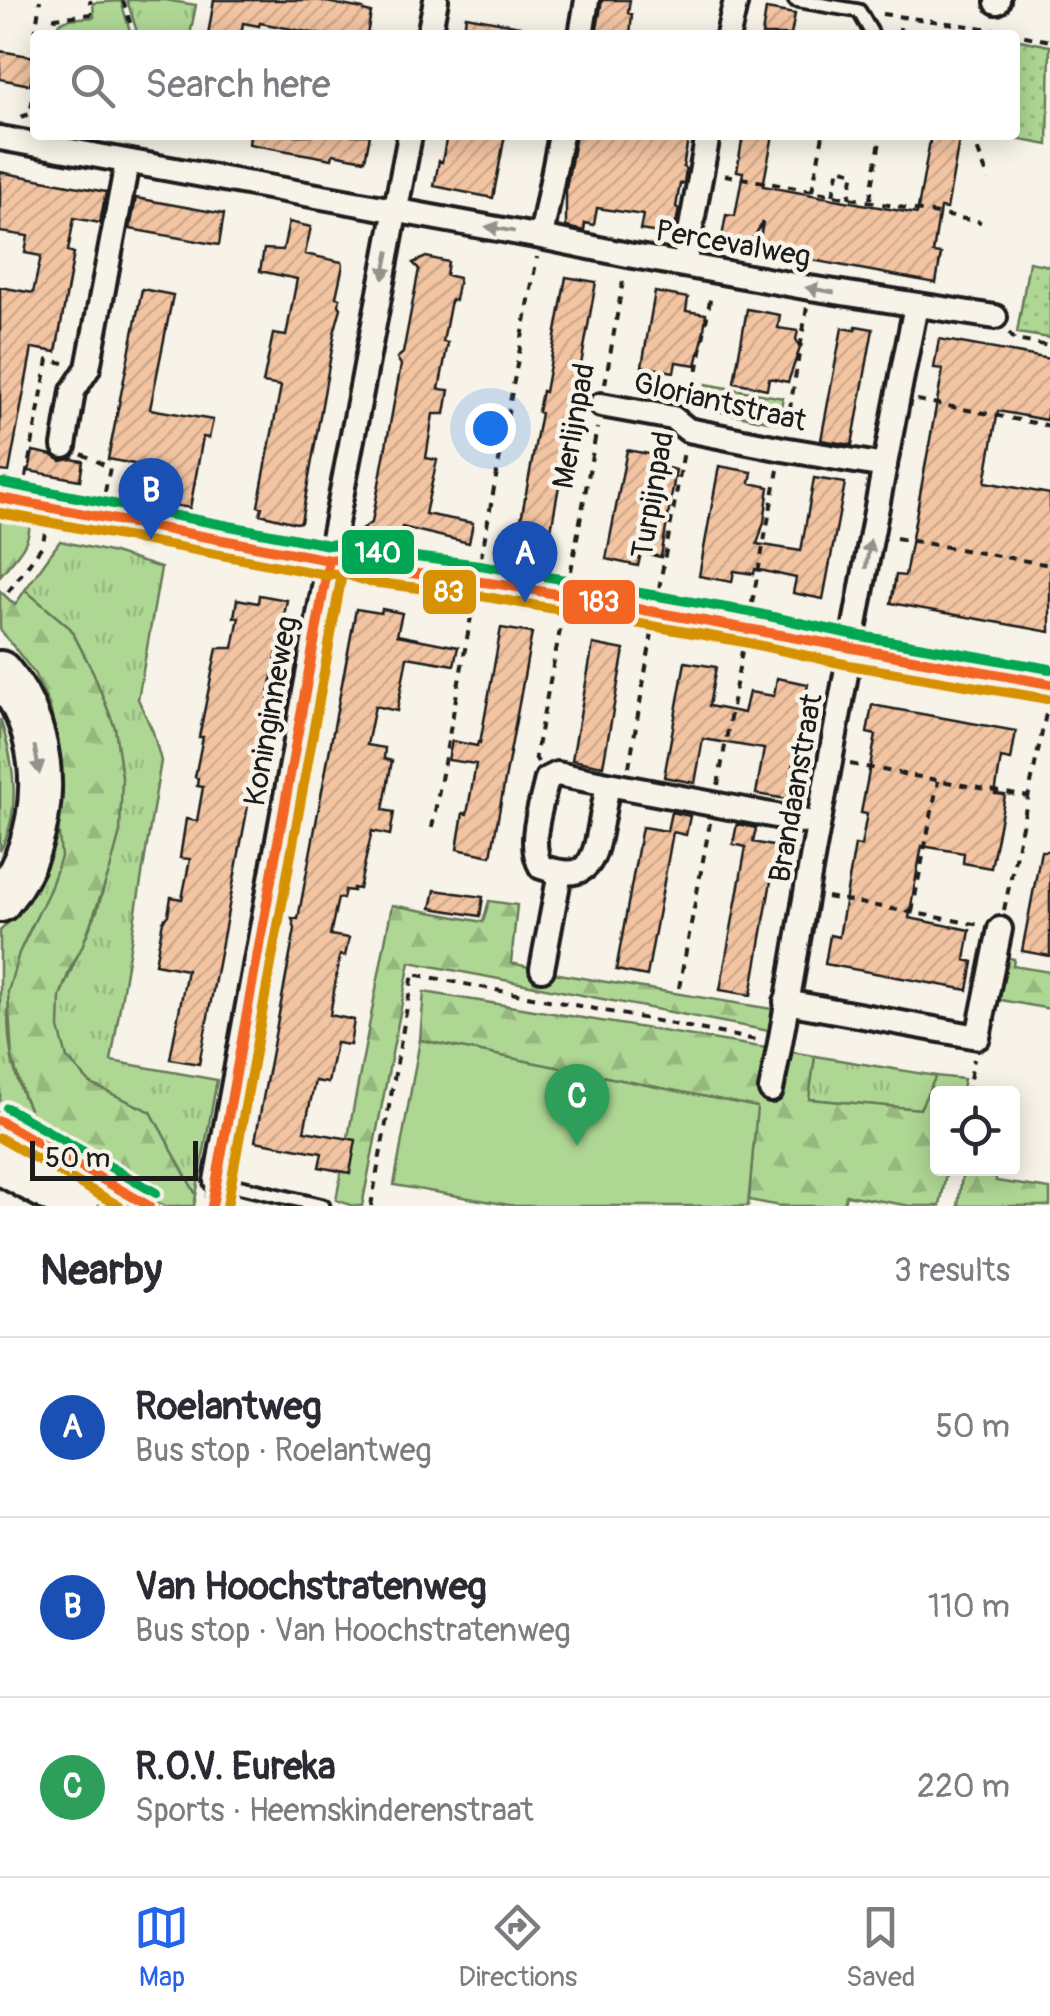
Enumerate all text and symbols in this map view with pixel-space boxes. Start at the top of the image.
search box [30,30,1020,140]
icon: search [65,58,120,113]
text: Search here [145,61,331,109]
street label: Percevalweg [653,212,813,276]
one-way arrow [485,221,516,237]
one-way arrow [377,250,393,281]
one-way arrow [804,281,835,297]
street label: Merlijnpad [545,360,603,492]
street label: Gloriantstraat [630,364,811,440]
your location [465,403,516,454]
street label: Turpijnpad [624,429,682,561]
pin: B [118,458,184,540]
pin: A [492,520,558,603]
line badge: 140 [340,528,416,576]
text: 140 [355,536,401,571]
one-way arrow [861,538,876,569]
line badge: 83 [421,568,478,616]
text: 83 [434,575,464,610]
line badge: 183 [561,578,637,626]
text: 183 [579,585,619,620]
street label: Koninginneweg [236,613,306,809]
street label: Brandaanstraat [761,690,831,885]
one-way arrow [30,745,45,777]
pin: C [544,1064,610,1146]
map controls [930,1086,1020,1176]
button: locate [930,1086,1020,1176]
scale bar [30,1136,198,1180]
text: 50 m [45,1141,110,1176]
text: Nearby [40,1245,162,1297]
text: 3 results [894,1251,1010,1291]
text: Roelantweg [135,1383,322,1431]
text: A [62,1407,83,1447]
text: 50 m [935,1407,1010,1447]
text: Bus stop · Roelantweg [135,1431,432,1471]
text: Van Hoochstratenweg [135,1563,487,1611]
text: B [63,1587,82,1627]
text: 110 m [928,1587,1010,1627]
text: Bus stop · Van Hoochstratenweg [135,1611,571,1651]
text: R.O.V. Eureka [135,1743,336,1791]
text: C [63,1767,82,1807]
text: 220 m [917,1767,1010,1807]
text: Sports · Heemskinderenstraat [135,1791,534,1831]
tab: Map [134,1900,189,1995]
tab: Directions [458,1900,577,1995]
tab: Saved [846,1900,916,1995]

